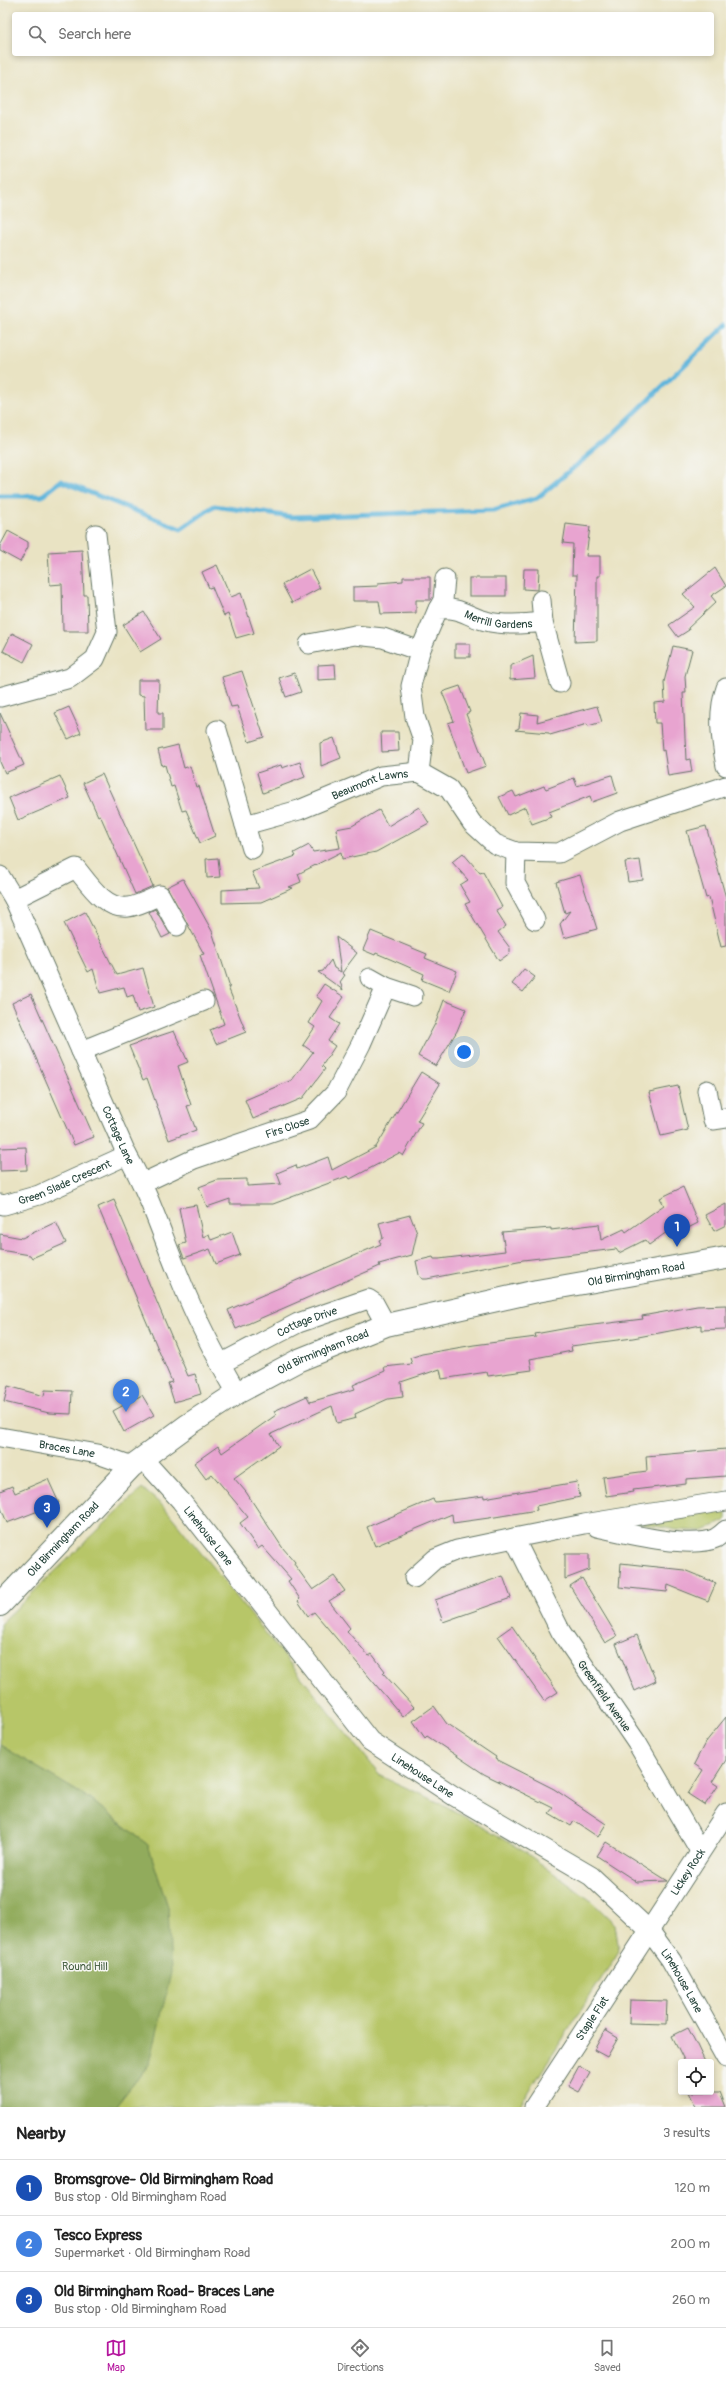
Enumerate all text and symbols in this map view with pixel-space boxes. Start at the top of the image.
search box [12,12,714,56]
icon: search [26,23,48,45]
text: Search here [58,25,131,44]
street label: Merrill Gardens [462,607,533,631]
street label: Beaumont Lawns [330,767,409,802]
your location [454,1042,474,1062]
street label: Cottage Lane [100,1104,138,1167]
street label: Firs Close [264,1114,312,1141]
street label: Green Slade Crescent [17,1156,114,1207]
pin: 1 [664,1214,690,1247]
street label: Old Birmingham Road [587,1259,686,1289]
street label: Cottage Drive [275,1303,339,1339]
street label: Old Birmingham Road [275,1326,370,1377]
pin: 2 [113,1379,139,1412]
street label: Braces Lane [38,1437,96,1460]
pin: 3 [34,1495,60,1528]
street label: Old Birmingham Road [24,1499,101,1579]
street label: Linehouse Lane [181,1504,236,1569]
street label: Greenfield Avenue [575,1658,634,1735]
street label: Linehouse Lane [389,1750,457,1801]
street label: Lickey Rock [668,1845,708,1898]
street label: Linehouse Lane [658,1946,706,2015]
park label: Round Hill [62,1960,108,1973]
street label: Staple Flat [573,1993,611,2043]
map controls [678,2059,714,2095]
button: locate [678,2059,714,2095]
text: Nearby [16,2123,65,2144]
text: 3 results [663,2125,710,2141]
text: Bromsgrove- Old Birmingham Road [54,2170,273,2189]
text: 1 [26,2180,32,2196]
text: 120 m [674,2180,710,2196]
text: Bus stop · Old Birmingham Road [54,2189,227,2205]
text: Tesco Express [54,2226,142,2245]
text: 2 [25,2236,33,2252]
text: 200 m [671,2236,710,2252]
text: Supermarket · Old Birmingham Road [54,2245,250,2261]
text: Old Birmingham Road- Braces Lane [54,2282,274,2301]
text: 3 [25,2292,33,2308]
text: 260 m [672,2292,710,2308]
text: Bus stop · Old Birmingham Road [54,2301,227,2317]
tab: Map [105,2337,127,2374]
tab: Directions [337,2337,384,2374]
tab: Saved [594,2337,621,2374]

